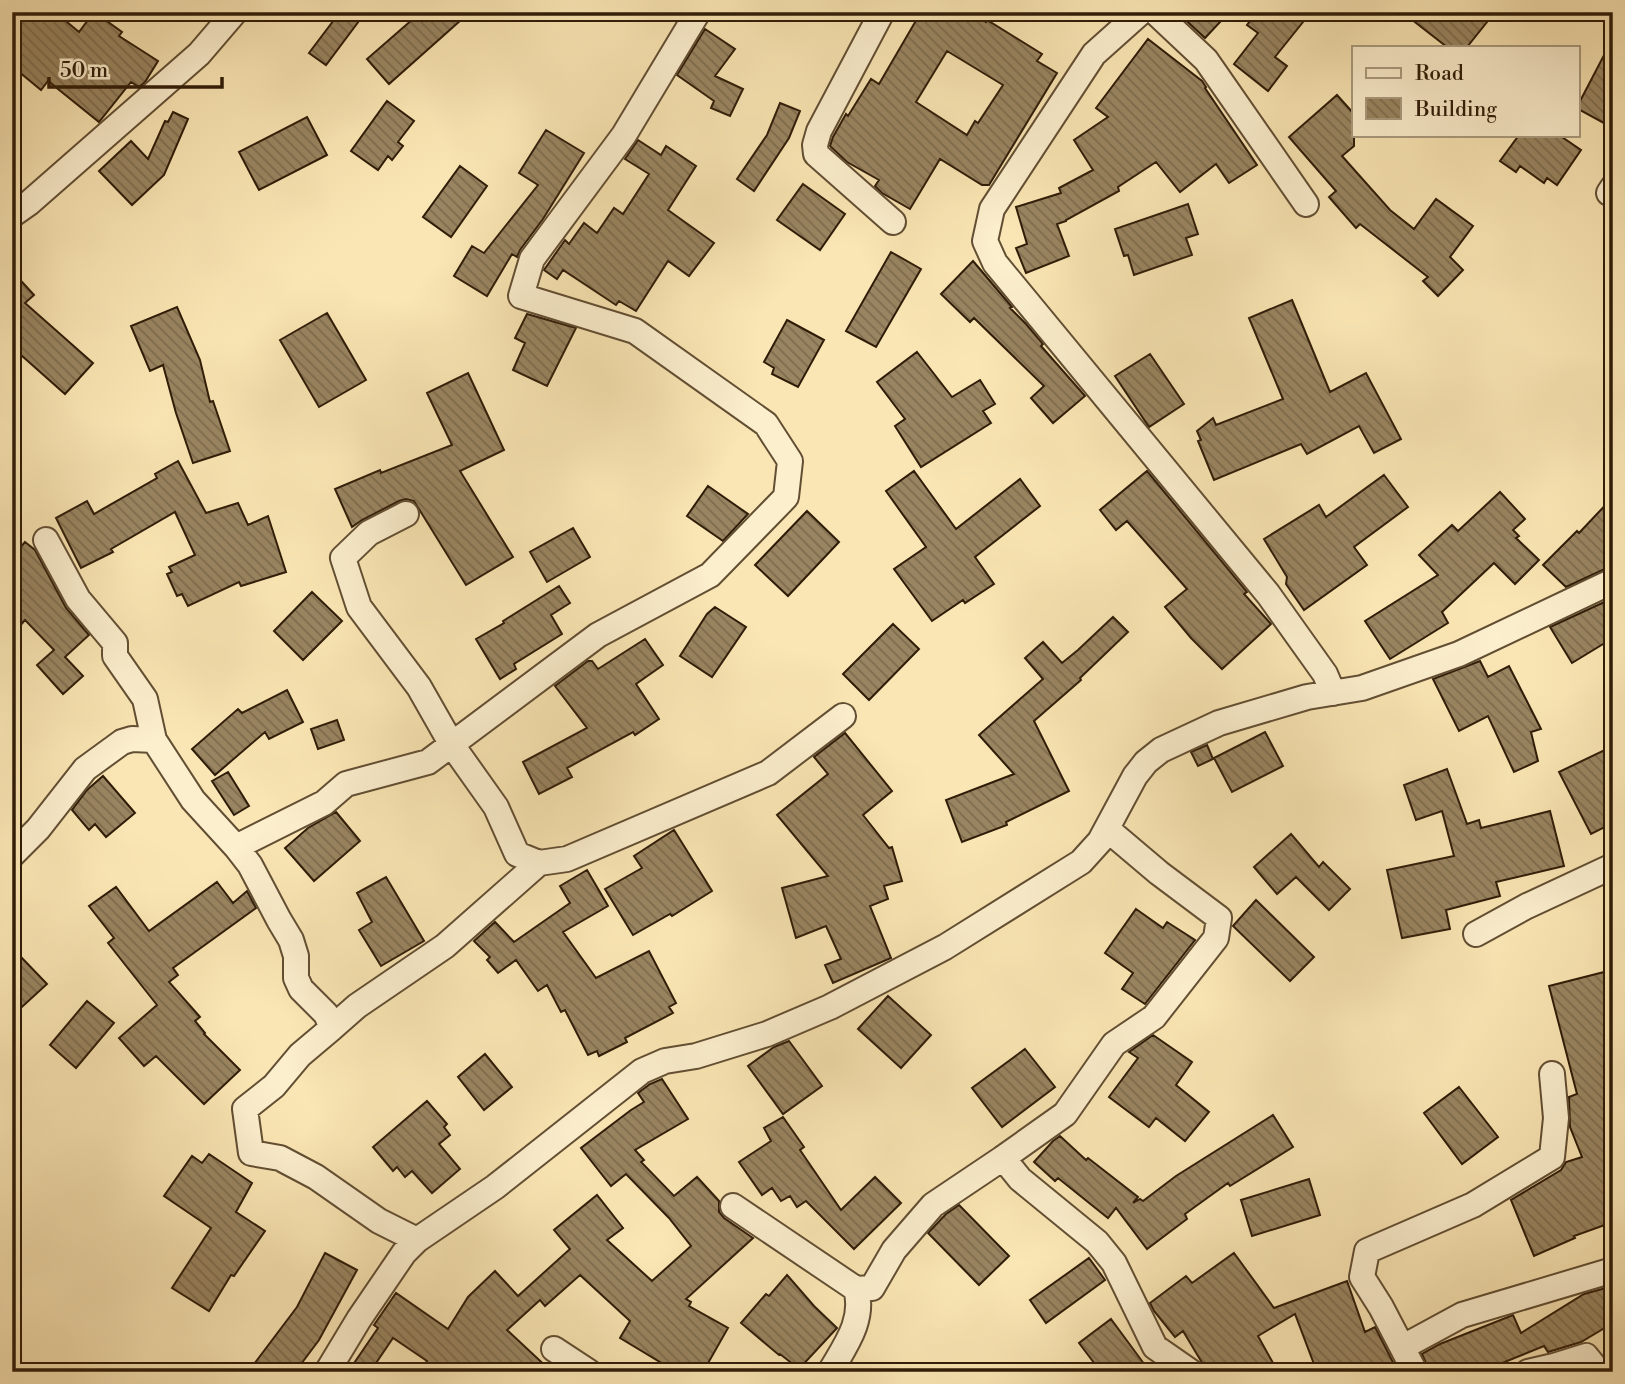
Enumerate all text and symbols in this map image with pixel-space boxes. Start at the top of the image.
scale bar [49,46,222,90]
legend [1352,46,1580,136]
text: 50 m [60,58,108,84]
text: Road [1415,61,1464,87]
text: Building [1414,97,1497,123]

